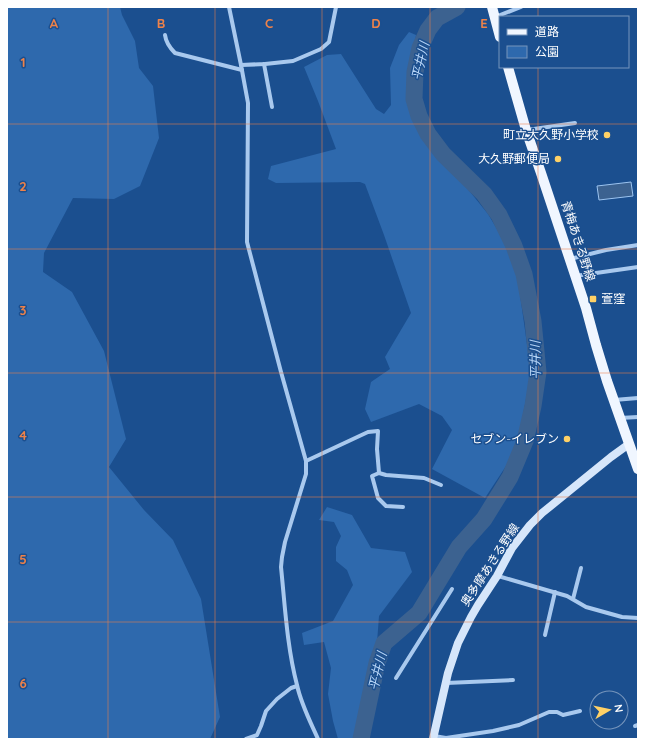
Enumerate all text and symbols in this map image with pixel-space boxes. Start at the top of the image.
text: A [50,15,59,31]
text: B [157,15,165,31]
text: C [265,15,273,31]
text: D [371,15,381,31]
text: E [480,15,488,31]
legend [499,16,629,68]
text: 道路 [535,24,559,39]
water label: 平井川 [408,38,433,82]
text: 公園 [535,44,559,59]
text: 1 [20,54,26,70]
place label: 町立大久野小学校 [503,127,599,142]
marker: 町立大久野小学校 [602,130,612,140]
place label: 大久野郵便局 [478,151,550,166]
marker: 大久野郵便局 [553,154,563,164]
text: 2 [19,178,27,194]
street label: 青梅あきる野線 [558,199,599,283]
place label: 萱窪 [601,291,625,306]
marker: 萱窪 [588,294,598,304]
text: 3 [20,302,27,318]
water label: 平井川 [527,338,543,380]
text: 4 [19,427,27,443]
place label: セブン-イレブン [470,431,559,446]
marker: セブン-イレブン [562,434,572,444]
street label: 奥多摩あきる野線 [457,520,522,609]
text: 5 [19,551,27,567]
water label: 平井川 [365,648,390,692]
text: 6 [19,675,27,691]
north arrow [589,690,629,730]
text: N [611,703,626,714]

